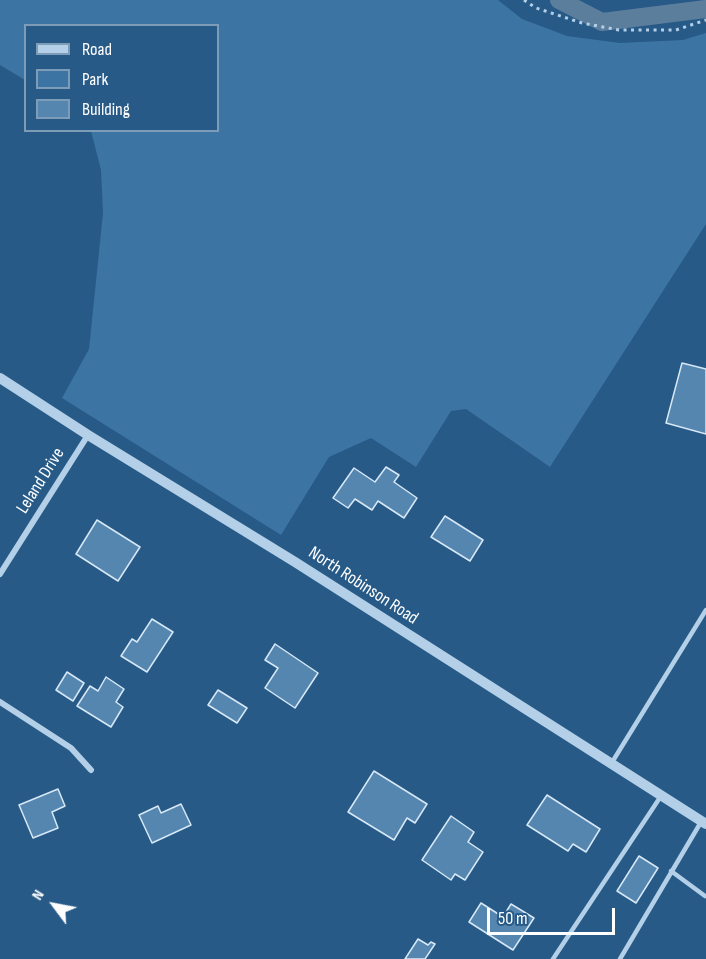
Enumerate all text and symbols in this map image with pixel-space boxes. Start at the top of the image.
legend [24,24,219,132]
text: Road [82,39,112,60]
text: Park [82,69,108,90]
text: Building [82,99,130,120]
street label: Leland Drive [12,444,70,518]
street label: North Robinson Road [304,542,422,630]
north arrow [24,875,84,935]
text: N [28,887,49,904]
scale bar [490,896,618,934]
text: 50 m [498,908,528,929]

